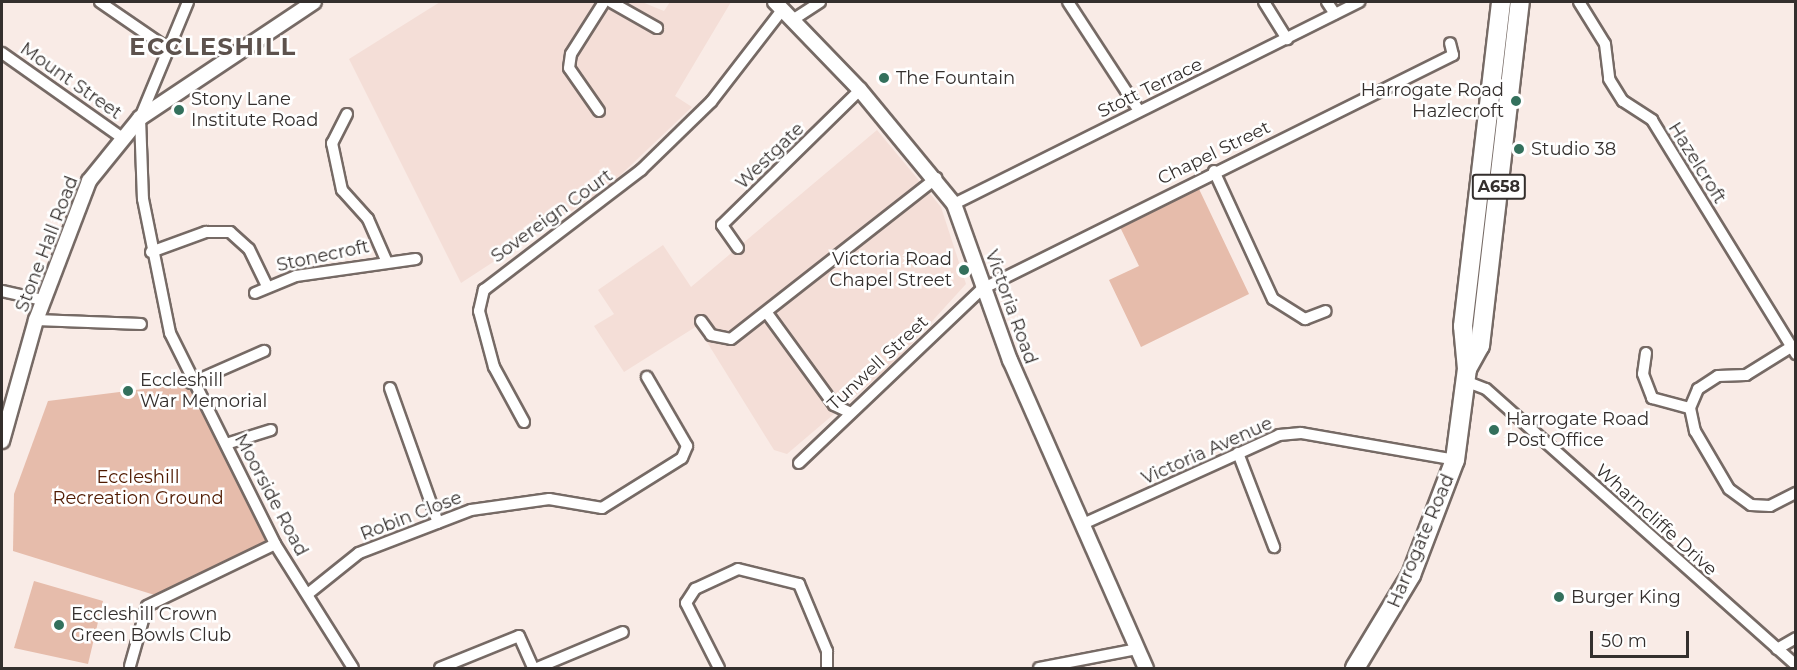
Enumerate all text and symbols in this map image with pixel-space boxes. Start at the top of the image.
district label: ECCLESHILL [129,33,297,61]
street label: Mount Street [16,38,126,124]
street label: Stott Terrace [1094,53,1206,123]
place label: The Fountain [896,67,1015,89]
marker: The Fountain [877,71,891,85]
place label: Harrogate Road Hazlecroft [1361,80,1504,122]
place label: Stony Lane Institute Road [191,89,318,132]
marker: Harrogate Road Hazlecroft [1509,94,1523,108]
marker: Stony Lane Institute Road [172,103,186,117]
street label: Chapel Street [1154,116,1274,190]
street label: Westgate [731,118,809,194]
street label: Hazelcroft [1664,118,1730,208]
place label: Studio 38 [1531,138,1616,160]
marker: Studio 38 [1512,142,1526,156]
street label: Sovereign Court [487,165,617,267]
street label: Stone Hall Road [11,173,83,315]
road number: A658 [1470,174,1528,200]
street label: Stonecroft [275,236,371,276]
street label: Victoria Road [980,247,1042,367]
place label: Victoria Road Chapel Street [829,249,952,292]
marker: Victoria Road Chapel Street [957,263,971,277]
street label: Tunwell Street [823,311,933,415]
place label: Eccleshill War Memorial [140,370,267,412]
marker: Eccleshill War Memorial [121,384,135,398]
place label: Harrogate Road Post Office [1506,409,1649,452]
street label: Victoria Avenue [1138,413,1276,489]
marker: Harrogate Road Post Office [1487,423,1501,437]
street label: Moorside Road [230,430,312,560]
street label: Wharncliffe Drive [1591,460,1721,580]
park label: Eccleshill Recreation Ground [52,467,224,510]
street label: Harrogate Road [1383,471,1459,611]
street label: Robin Close [357,487,465,545]
place label: Burger King [1571,586,1681,608]
marker: Burger King [1552,590,1566,604]
place label: Eccleshill Crown Green Bowls Club [71,604,231,646]
marker: Eccleshill Crown Green Bowls Club [52,618,66,632]
scale bar [1593,619,1692,657]
text: 50 m [1601,630,1647,652]

